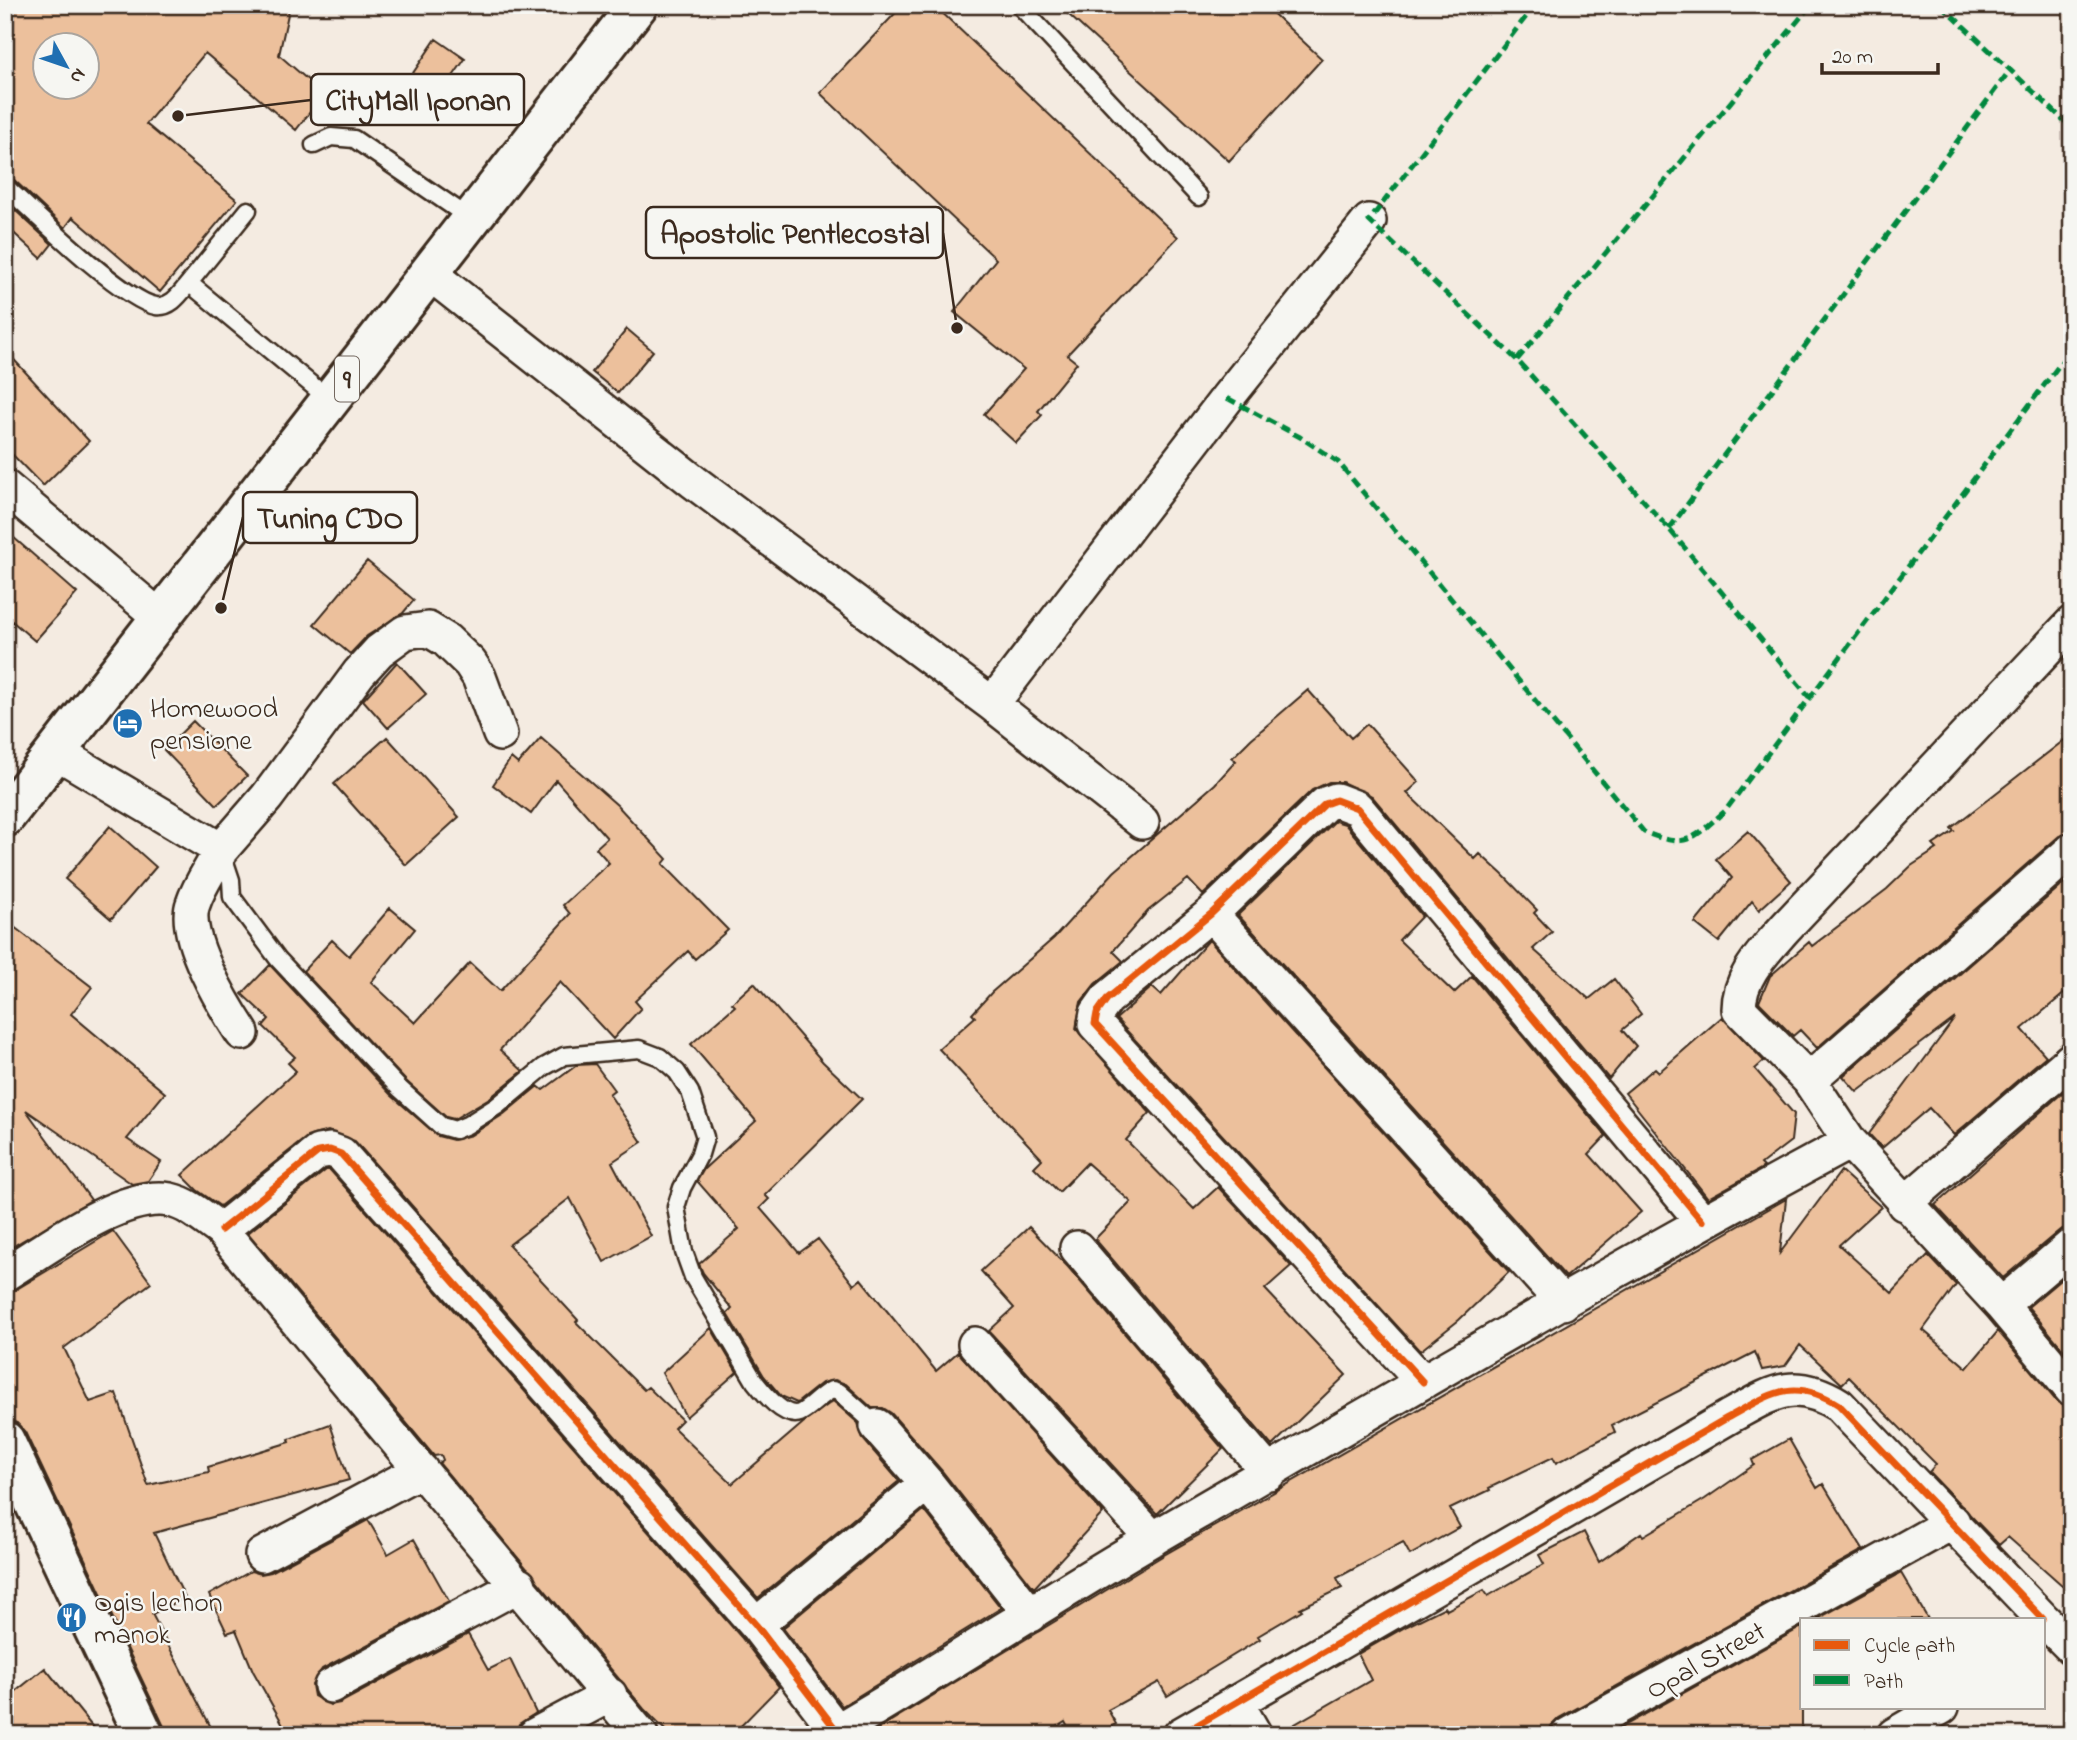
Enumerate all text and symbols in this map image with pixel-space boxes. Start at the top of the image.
north arrow [32,32,102,102]
scale bar [1822,32,1937,76]
text: 20 m [1832,43,1873,73]
text: N [63,62,92,89]
callout: CityMall Iponan [311,74,524,125]
text: CityMall Iponan [325,81,511,125]
callout: Apostolic Pentlecostal [646,207,943,258]
text: Apostolic Pentlecostal [660,214,930,258]
road number: 9 [335,356,359,402]
callout: Tuning CDO [243,492,417,543]
text: Tuning CDO [257,499,403,544]
place label: Homewood pensione [150,690,278,763]
hotel icon: Homewood pensione [110,706,144,740]
place label: Ogis lechon manok [94,1584,223,1657]
restaurant icon: Ogis lechon manok [54,1600,88,1634]
street label: Opal Street [1639,1612,1774,1712]
legend [1800,1618,2046,1708]
text: Cycle path [1864,1632,1955,1664]
text: Path [1864,1668,1903,1698]

